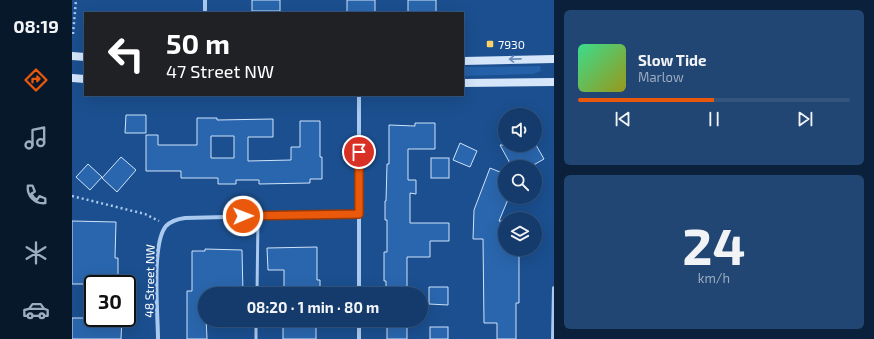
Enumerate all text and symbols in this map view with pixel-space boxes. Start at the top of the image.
text: 08:19 [13,15,59,37]
text: 50 m [166,26,230,60]
icon: left [100,28,152,80]
place label: 7930 [498,37,525,51]
marker: 7930 [485,39,495,49]
text: Slow Tide [638,51,706,69]
one-way arrow [509,56,522,63]
text: 47 Street NW [166,60,274,82]
icon: directions [22,66,50,94]
text: Marlow [638,69,684,85]
map controls [498,108,542,256]
button: sound [498,108,542,152]
icon: previous [612,108,634,130]
icon: pause [703,108,725,130]
icon: next [794,108,816,130]
icon: music [22,124,50,152]
pin [342,135,376,169]
icon: arrive [348,141,370,163]
button: search [498,160,542,204]
icon: phone [22,181,50,209]
position arrow [222,195,264,237]
button: layers [498,212,542,256]
text: 24 [682,213,746,275]
icon: climate [22,239,50,267]
street label: 48 Street NW [141,244,157,318]
text: km/h [698,270,730,286]
speed limit sign: 30 [84,275,136,327]
icon: car [22,296,50,324]
text: 08:20 · 1 min · 80 m [247,298,379,316]

